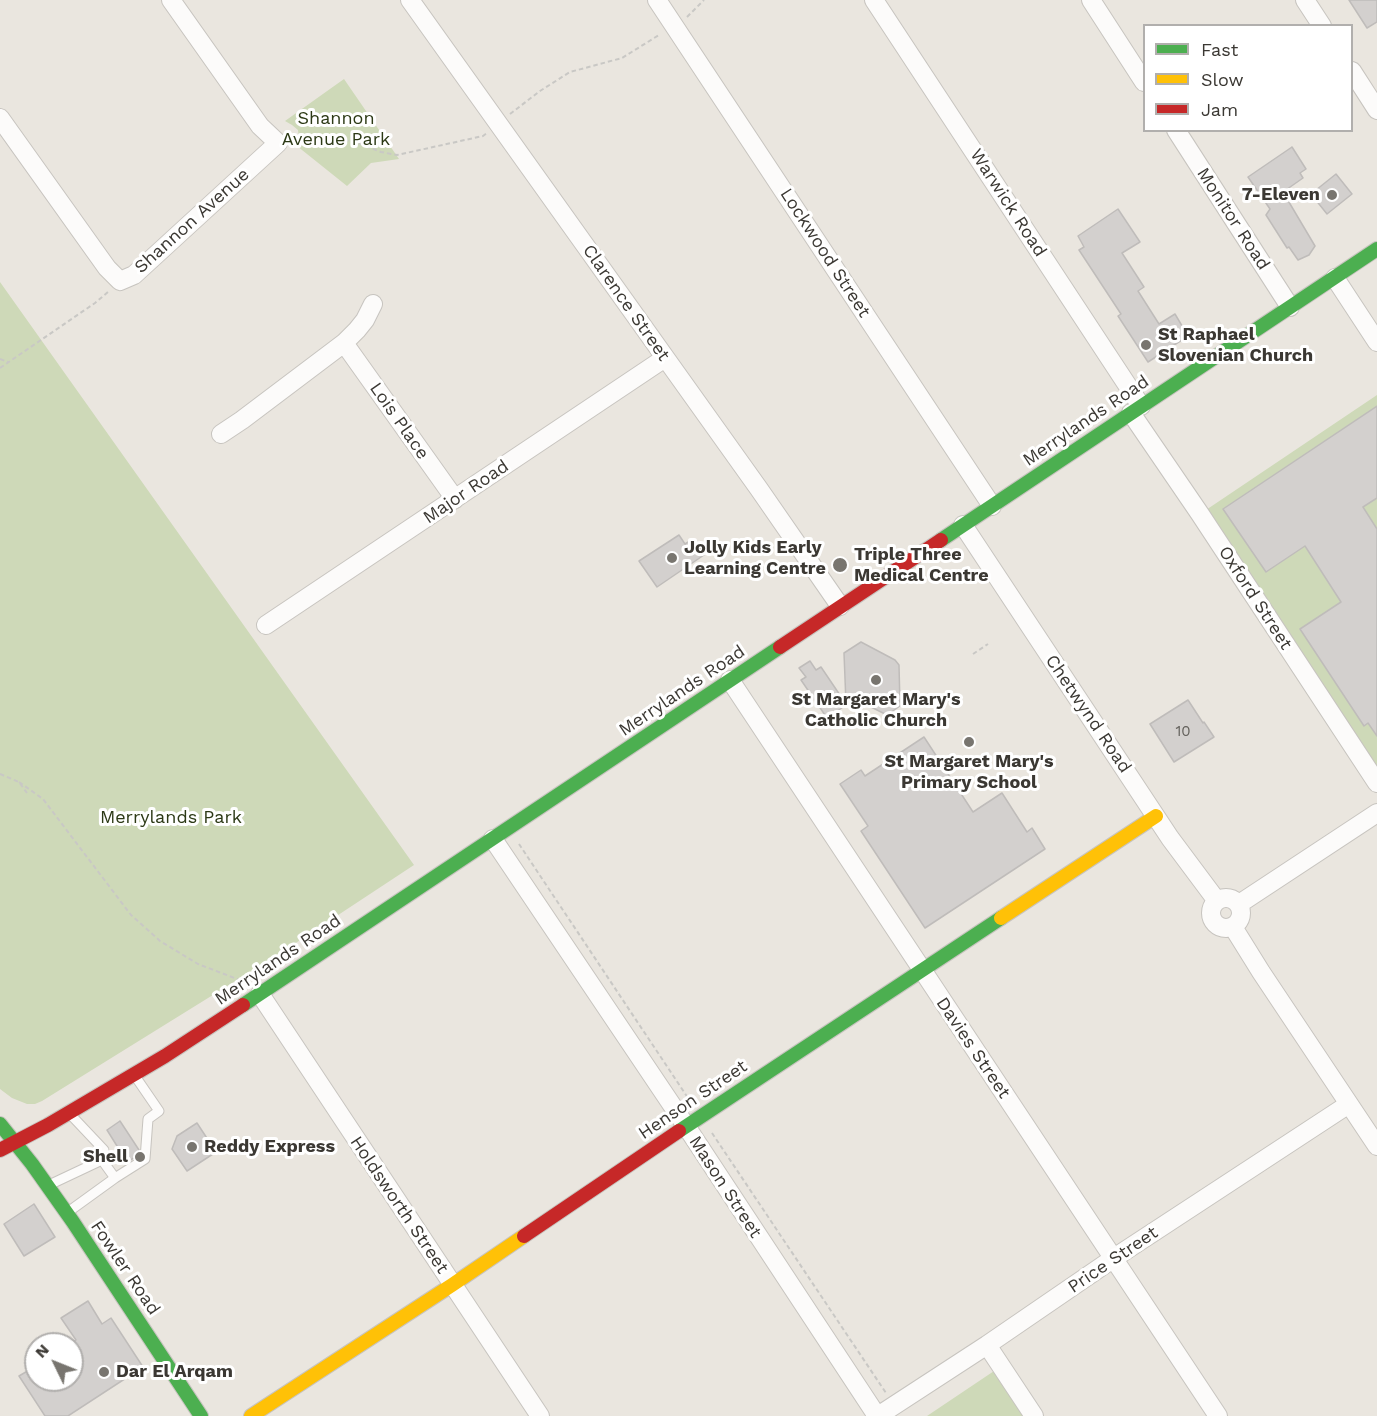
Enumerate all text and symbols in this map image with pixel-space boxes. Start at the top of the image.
legend [1143,24,1353,132]
text: Fast [1201,39,1238,60]
text: Slow [1201,69,1244,90]
text: Jam [1201,99,1238,120]
park label: Shannon Avenue Park [282,108,390,150]
street label: Warwick Road [965,145,1051,261]
street label: Shannon Avenue [130,164,254,278]
street label: Monitor Road [1192,164,1274,274]
street label: Lockwood Street [775,184,875,322]
place label: 7-Eleven [1242,184,1320,206]
marker: 7-Eleven [1325,188,1339,202]
street label: Clarence Street [578,241,674,365]
place label: St Raphael Slovenian Church [1158,324,1313,366]
marker: St Raphael Slovenian Church [1139,338,1153,352]
street label: Merrylands Road [1019,371,1153,471]
street label: Lois Place [365,378,433,464]
street label: Major Road [419,456,513,528]
place label: Jolly Kids Early Learning Centre [684,537,826,580]
street label: Oxford Street [1214,542,1296,654]
place label: Triple Three Medical Centre [854,544,989,586]
marker: Jolly Kids Early Learning Centre [665,551,679,565]
marker: Triple Three Medical Centre [831,556,849,574]
street label: Merrylands Road [615,641,749,741]
street label: Chetwynd Road [1040,651,1136,777]
marker: St Margaret Mary's Catholic Church [869,673,883,687]
place label: St Margaret Mary's Catholic Church [791,689,961,732]
house number: 10 [1175,723,1191,741]
marker: St Margaret Mary's Primary School [962,735,976,749]
place label: St Margaret Mary's Primary School [884,751,1054,794]
park label: Merrylands Park [100,807,242,829]
street label: Merrylands Road [211,910,345,1010]
street label: Davies Street [931,993,1015,1103]
street label: Henson Street [635,1056,751,1144]
street label: Holdsworth Street [345,1132,453,1278]
street label: Mason Street [684,1132,766,1242]
place label: Reddy Express [204,1136,335,1158]
marker: Reddy Express [185,1140,199,1154]
place label: Shell [83,1146,128,1168]
marker: Shell [133,1150,147,1164]
street label: Fowler Road [86,1217,164,1319]
street label: Price Street [1064,1222,1162,1298]
north arrow [24,1332,84,1392]
text: N [31,1340,53,1362]
place label: Dar El Arqam [116,1361,233,1383]
marker: Dar El Arqam [97,1365,111,1379]

